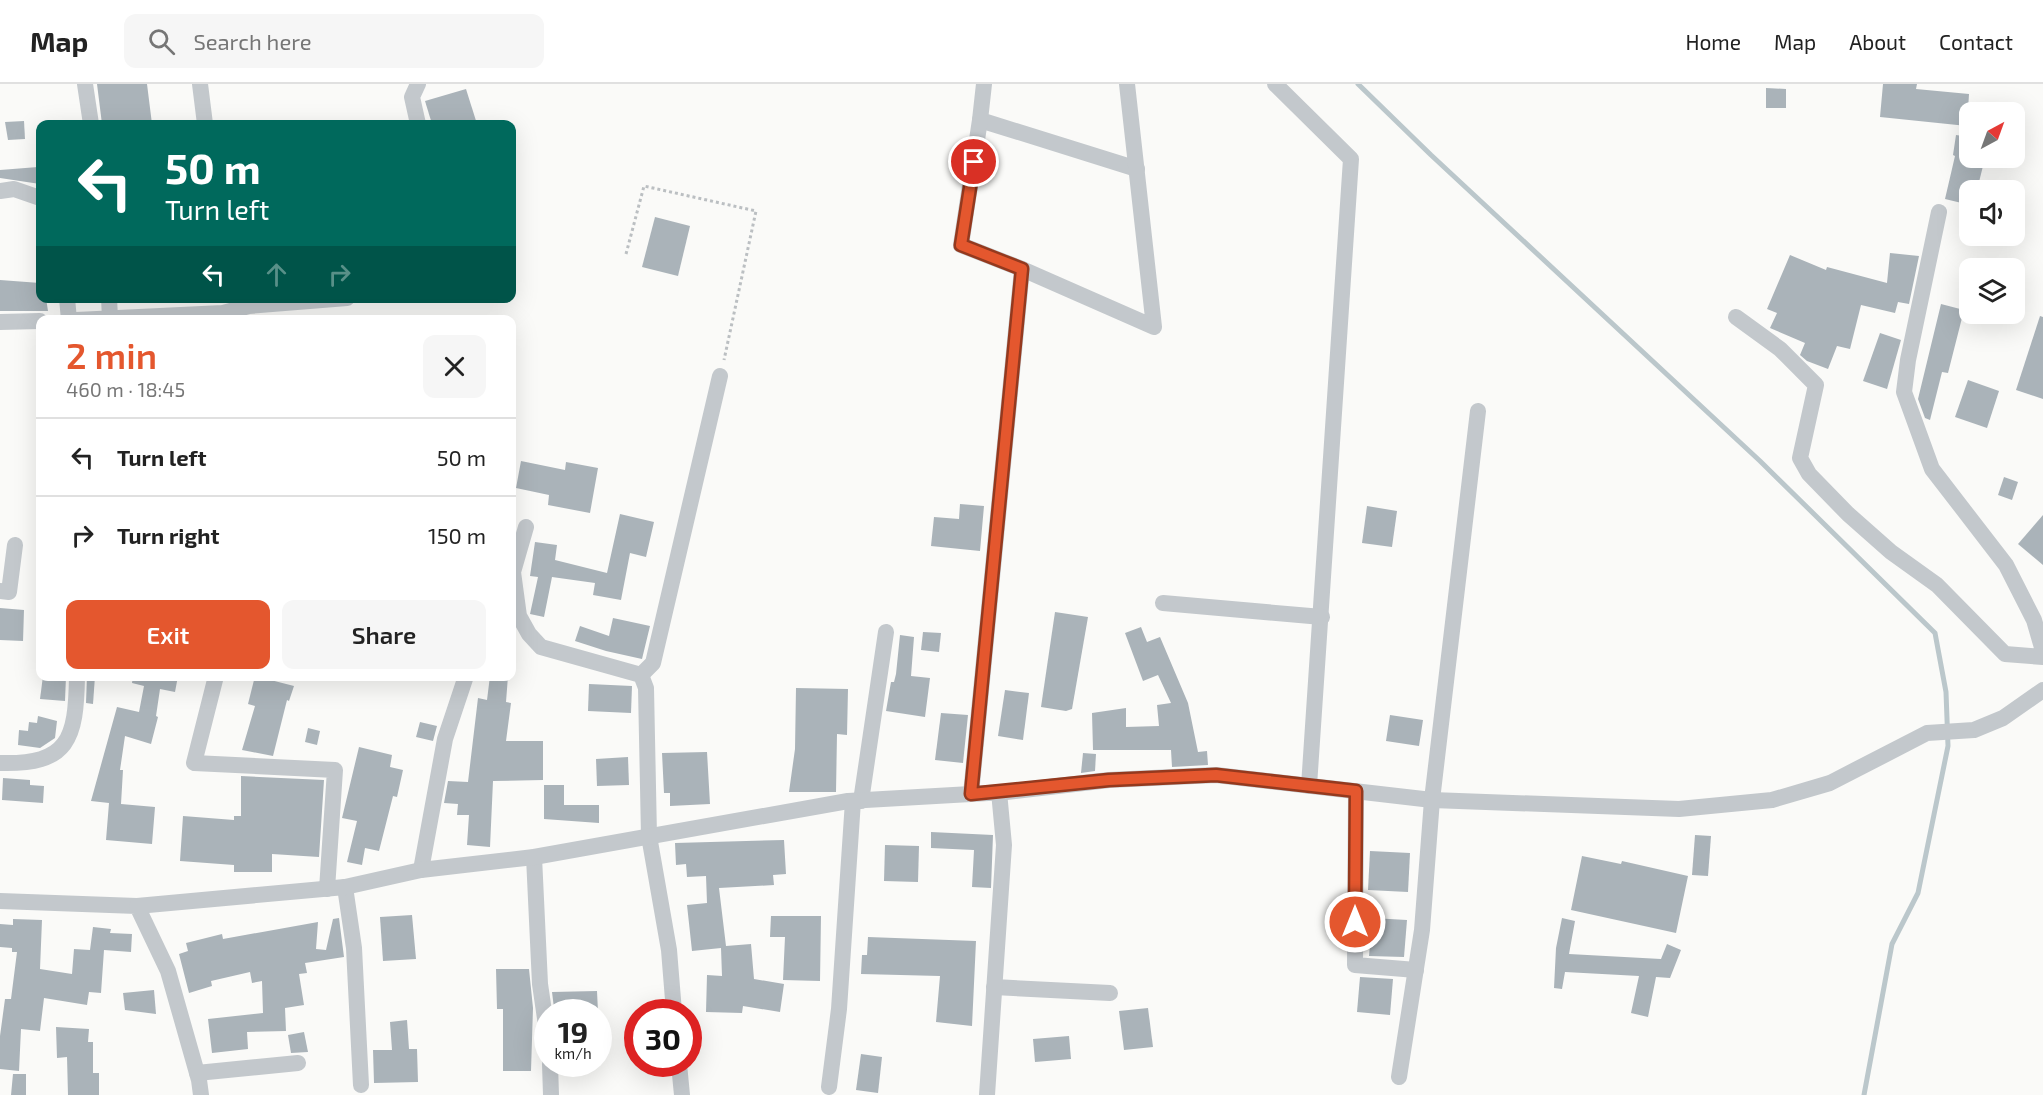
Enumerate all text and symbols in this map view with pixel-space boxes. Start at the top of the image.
search box [124,14,544,68]
text: Map [30,24,88,58]
icon: search [145,25,178,58]
text: Search here [193,28,312,54]
text: Home [1685,29,1741,54]
text: Map [1774,29,1816,54]
text: About [1849,29,1906,54]
text: Contact [1939,29,2013,54]
north arrow [1959,102,2025,168]
map controls [1959,102,2025,324]
pin [948,136,999,187]
text: 50 m [165,142,261,192]
icon: left [66,144,144,222]
icon: arrive [957,145,990,178]
button: sound [1959,180,2025,246]
text: Turn left [165,193,269,225]
icon: left [197,258,230,291]
icon: ahead [260,258,293,291]
icon: right [323,258,356,291]
button: layers [1959,258,2025,324]
text: 2 min [66,333,157,376]
button: close [423,335,486,398]
text: 460 m · 18:45 [66,377,185,401]
icon: left [66,441,99,474]
text: Turn left [117,444,206,470]
text: 50 m [437,444,486,470]
icon: right [66,519,99,552]
text: Turn right [117,522,219,548]
text: 150 m [428,522,486,548]
button: Exit [66,600,270,669]
button: Share [282,600,486,669]
position arrow [1323,890,1387,954]
speed limit sign: 30 [624,999,702,1077]
text: 19 [558,1013,588,1049]
text: km/h [554,1044,592,1062]

